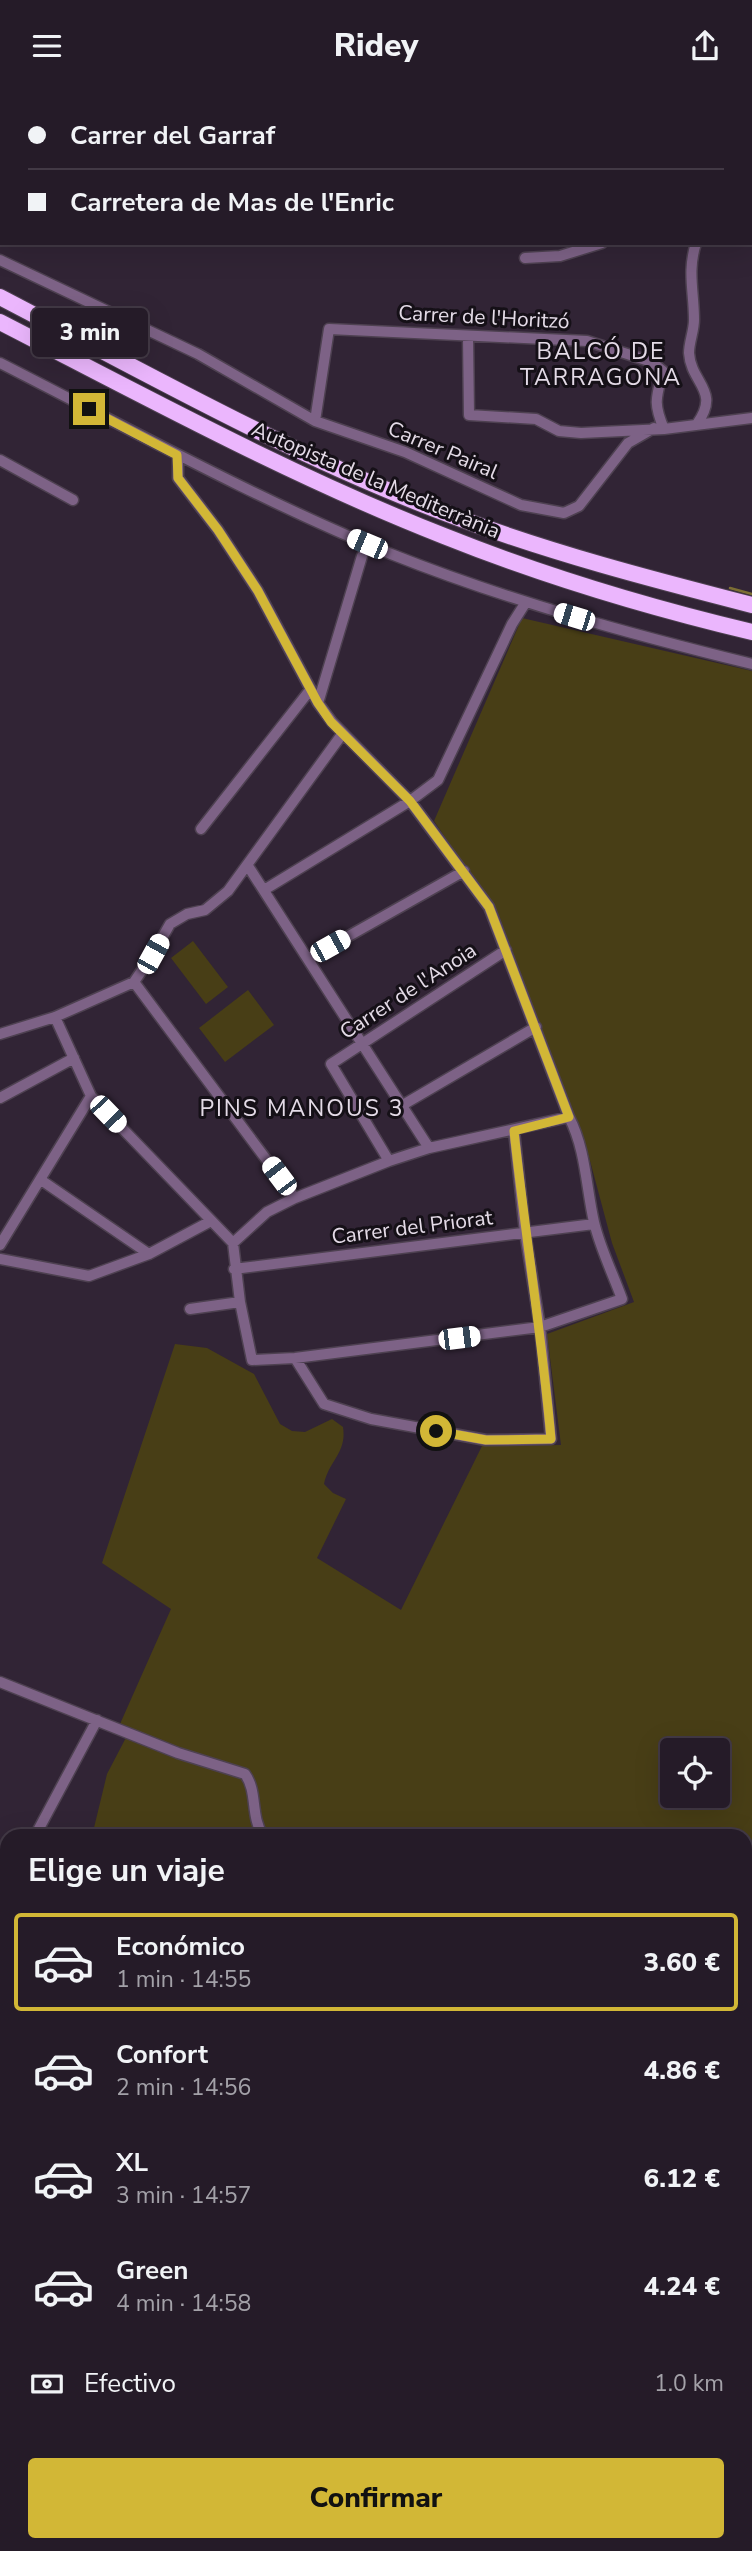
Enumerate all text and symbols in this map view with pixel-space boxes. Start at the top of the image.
text: Ridey [334,24,418,67]
icon: menu [28,27,66,65]
icon: share [686,27,724,65]
text: Carrer del Garraf [70,118,275,153]
text: Carretera de Mas de l'Enric [70,185,394,220]
street label: Carrer de l'Horitzó [398,299,570,335]
callout: 3 min [31,307,147,357]
text: 3 min [60,317,120,348]
district label: BALCÓ DE TARRAGONA [520,336,682,393]
route end [73,393,105,425]
street label: Carrer Pairal [383,414,503,486]
street label: Autopista de la Mediterrània [248,415,504,545]
car [344,526,391,562]
car [551,601,598,633]
car [307,927,354,965]
car [134,931,173,977]
street label: Carrer de l'Anoia [334,936,482,1046]
car [86,1092,131,1136]
district label: PINS MANOUS 3 [199,1093,405,1124]
car [258,1153,301,1199]
street label: Carrer del Priorat [330,1203,495,1251]
car [437,1325,482,1351]
route start [420,1415,452,1447]
map controls [660,1738,730,1808]
button: locate [660,1738,730,1808]
text: Elige un viaje [28,1849,225,1892]
text: Económico [116,1929,245,1964]
icon: car [32,1931,95,1994]
text: 3.60 € [644,1945,720,1980]
text: 1 min · 14:55 [116,1964,251,1995]
text: Confort [116,2037,208,2072]
icon: car [32,2039,95,2102]
text: 4.86 € [644,2053,720,2088]
text: 2 min · 14:56 [116,2072,251,2103]
text: XL [116,2145,148,2180]
icon: car [32,2147,95,2210]
text: 6.12 € [644,2161,720,2196]
text: 3 min · 14:57 [116,2180,251,2211]
text: Green [116,2253,189,2288]
icon: car [32,2255,95,2318]
text: 4.24 € [644,2269,720,2304]
text: 4 min · 14:58 [116,2288,251,2319]
icon: cash [28,2365,66,2403]
text: Efectivo [84,2366,176,2401]
text: 1.0 km [654,2368,724,2399]
button: Confirmar [28,2458,724,2538]

